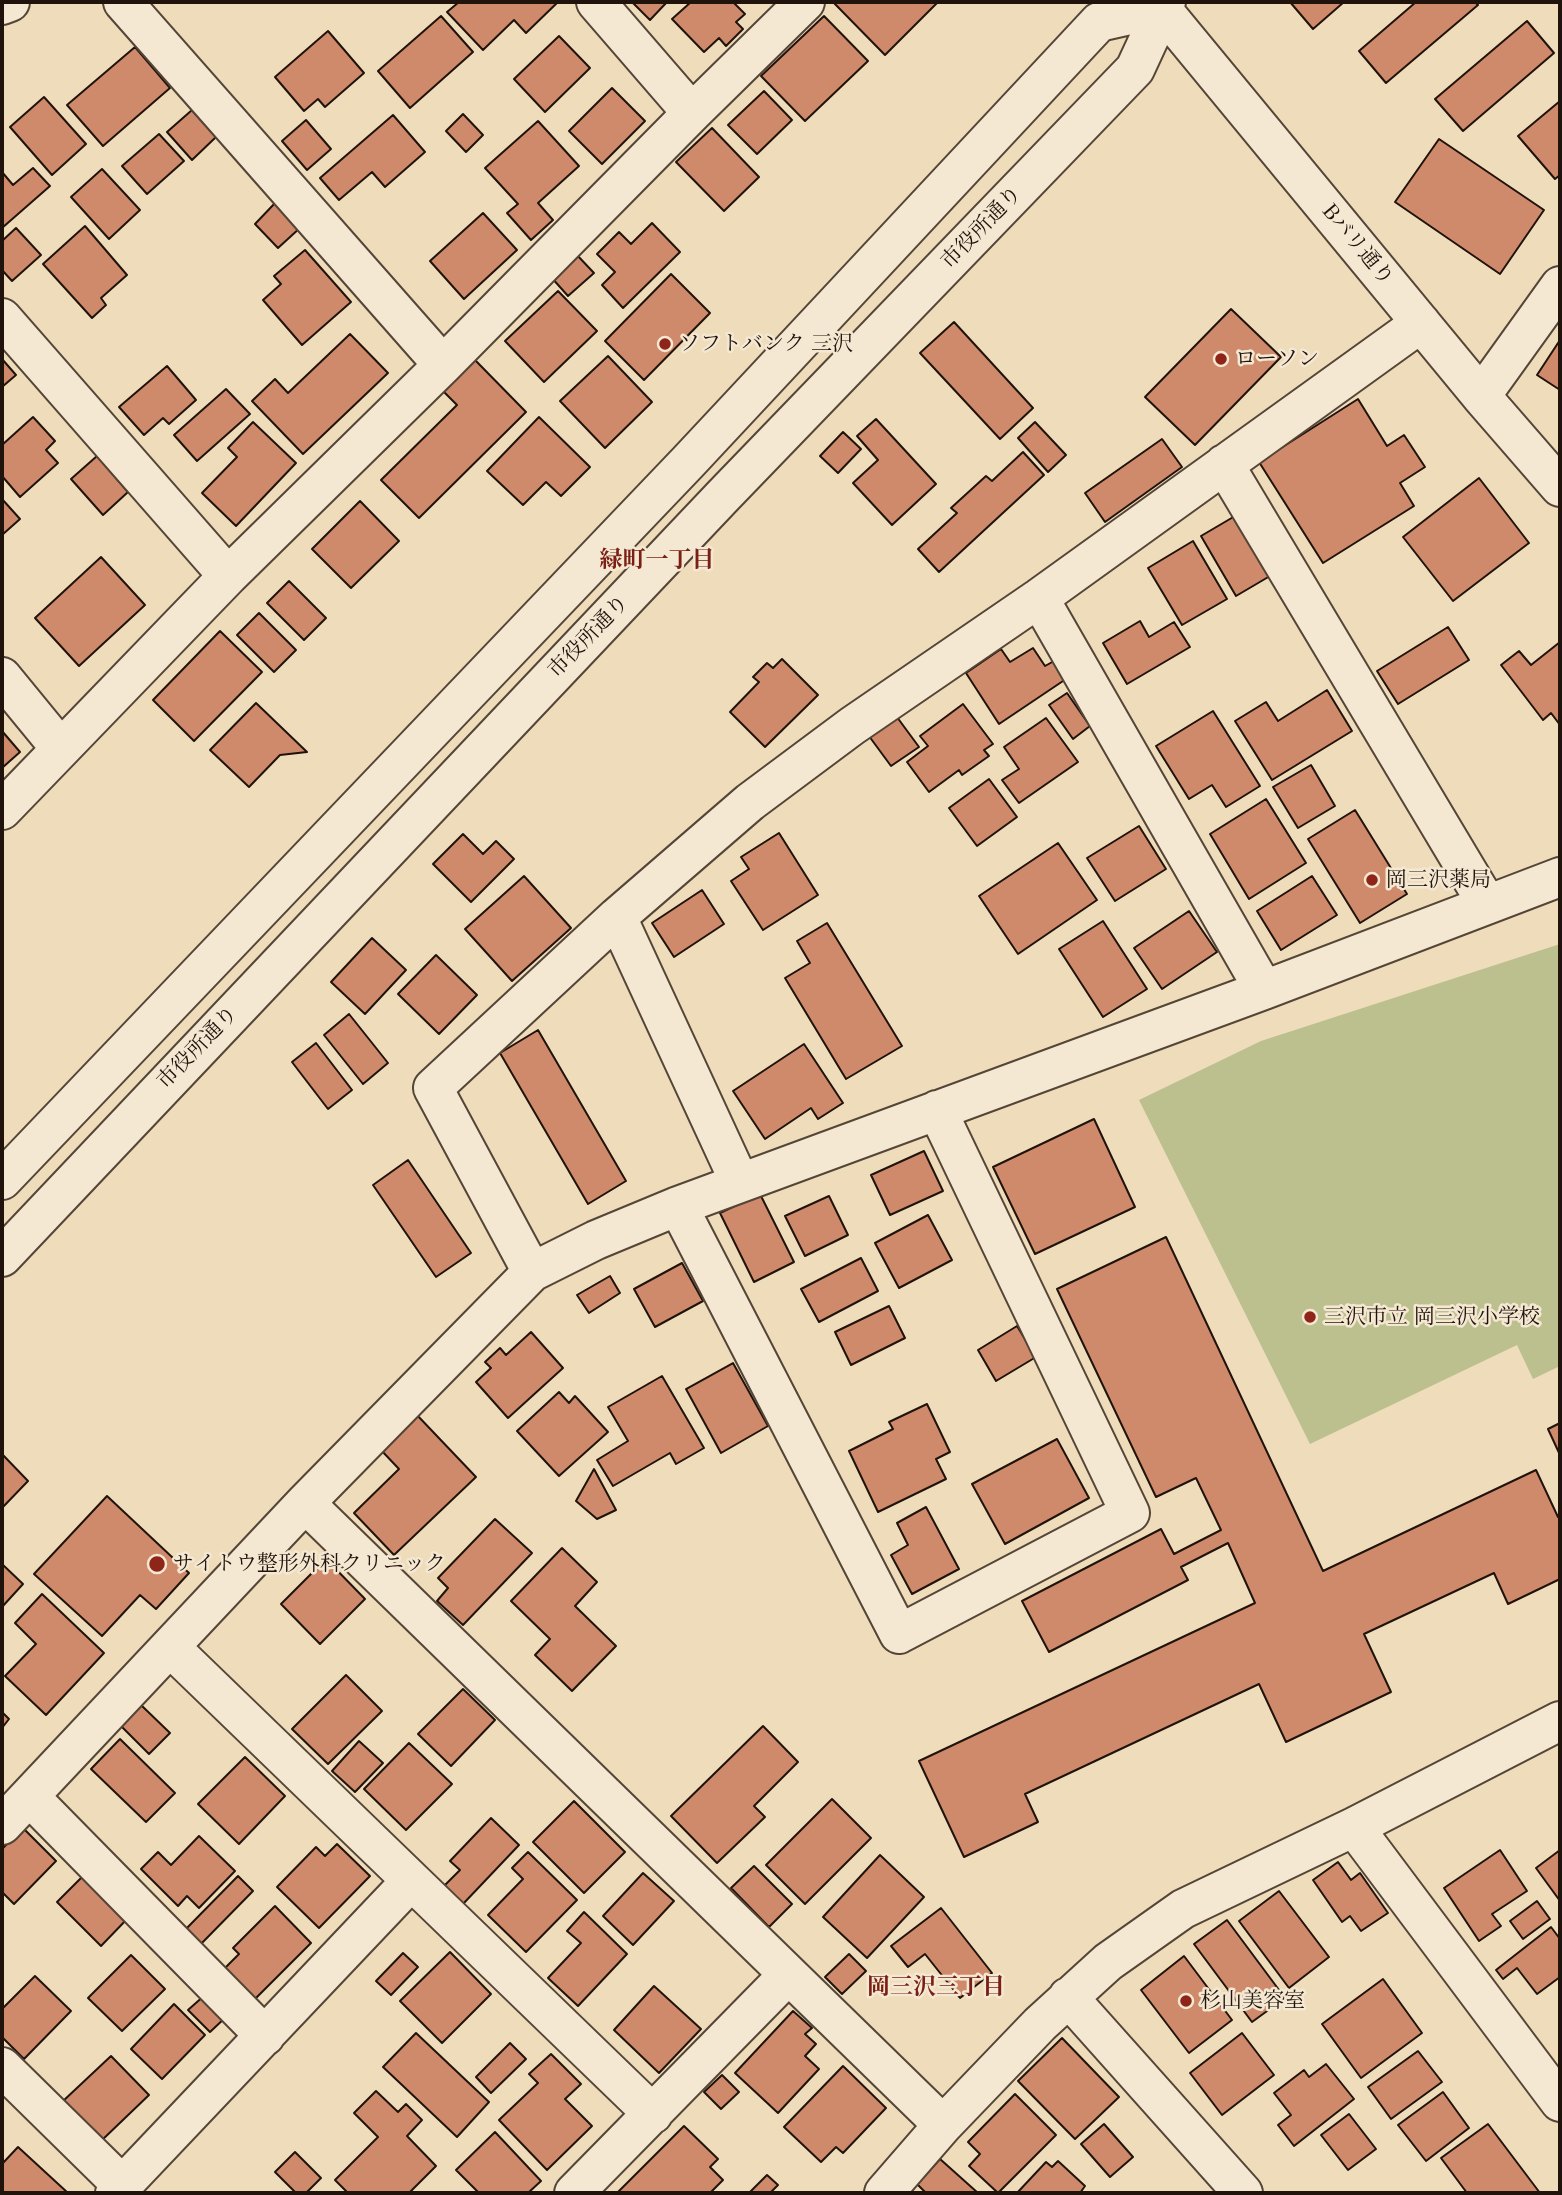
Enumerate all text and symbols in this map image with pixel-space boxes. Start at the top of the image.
street label: 市役所通り [936,181,1028,275]
street label: Bバリ通り [1316,199,1398,291]
place label: ソフトバンク 三沢 [679,331,853,357]
marker: ソフトバンク 三沢 [657,336,673,352]
place label: ローソン [1235,346,1319,372]
marker: ローソン [1213,351,1229,367]
district label: 緑町一丁目 [600,547,714,575]
street label: 市役所通り [543,590,635,684]
place label: 岡三沢薬局 [1386,867,1491,893]
marker: 岡三沢薬局 [1364,872,1380,888]
street label: 市役所通り [152,1001,244,1095]
place label: 三沢市立 岡三沢小学校 [1324,1304,1540,1330]
marker: 三沢市立 岡三沢小学校 [1302,1309,1318,1325]
place label: サイトウ整形外科クリニック [173,1551,446,1577]
marker: サイトウ整形外科クリニック [147,1554,167,1574]
district label: 岡三沢三丁目 [867,1974,1005,2002]
place label: 杉山美容室 [1200,1988,1305,2014]
marker: 杉山美容室 [1178,1993,1194,2009]

